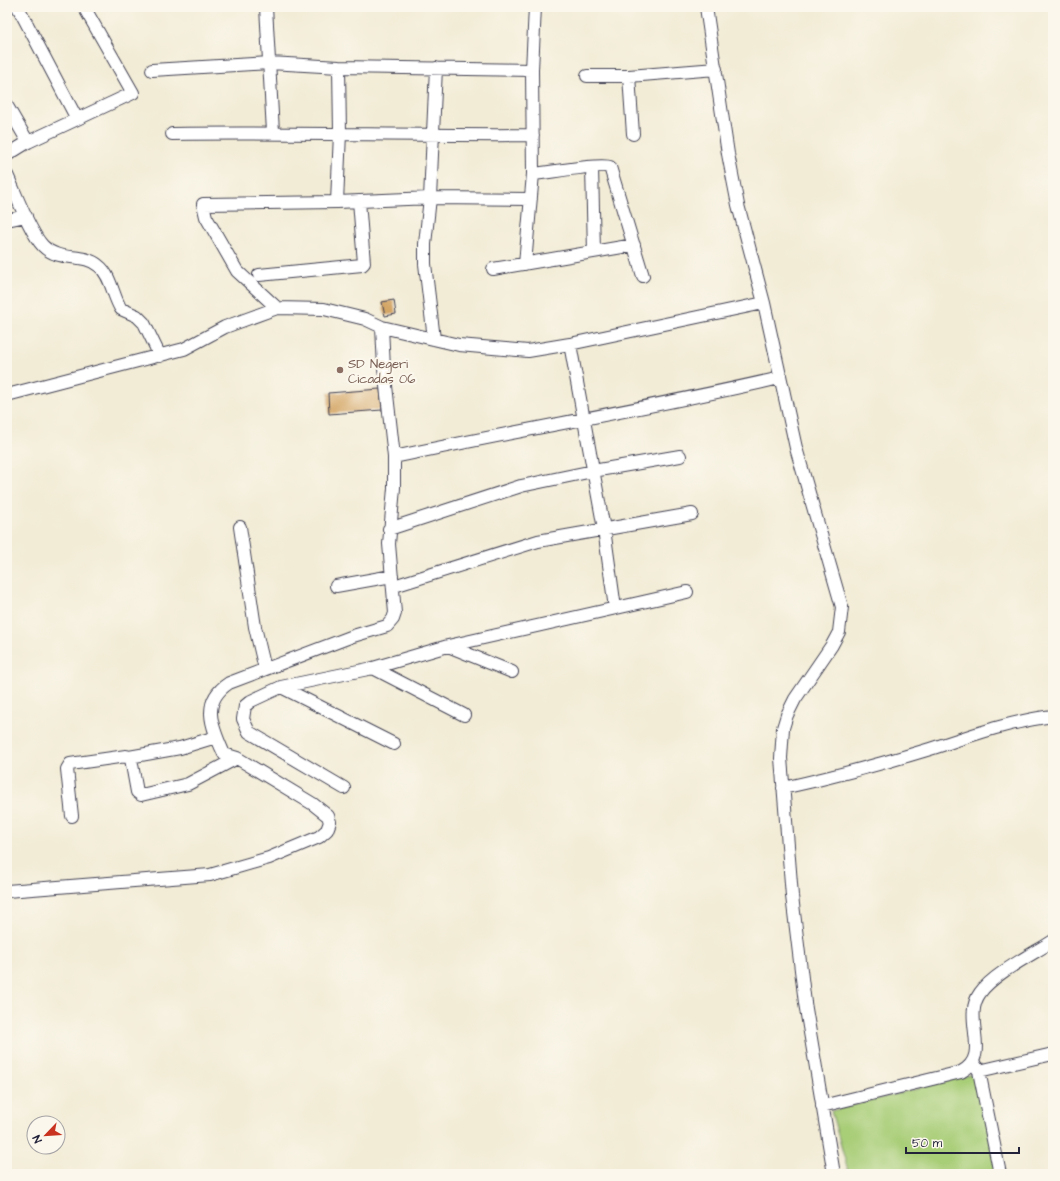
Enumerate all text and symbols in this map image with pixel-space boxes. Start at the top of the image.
place label: SD Negeri Cicadas 06 [348,355,415,388]
marker: SD Negeri Cicadas 06 [335,365,345,375]
north arrow [26,1115,66,1155]
scale bar [906,1129,1019,1155]
text: N [29,1133,46,1145]
text: 50 m [912,1135,943,1152]

